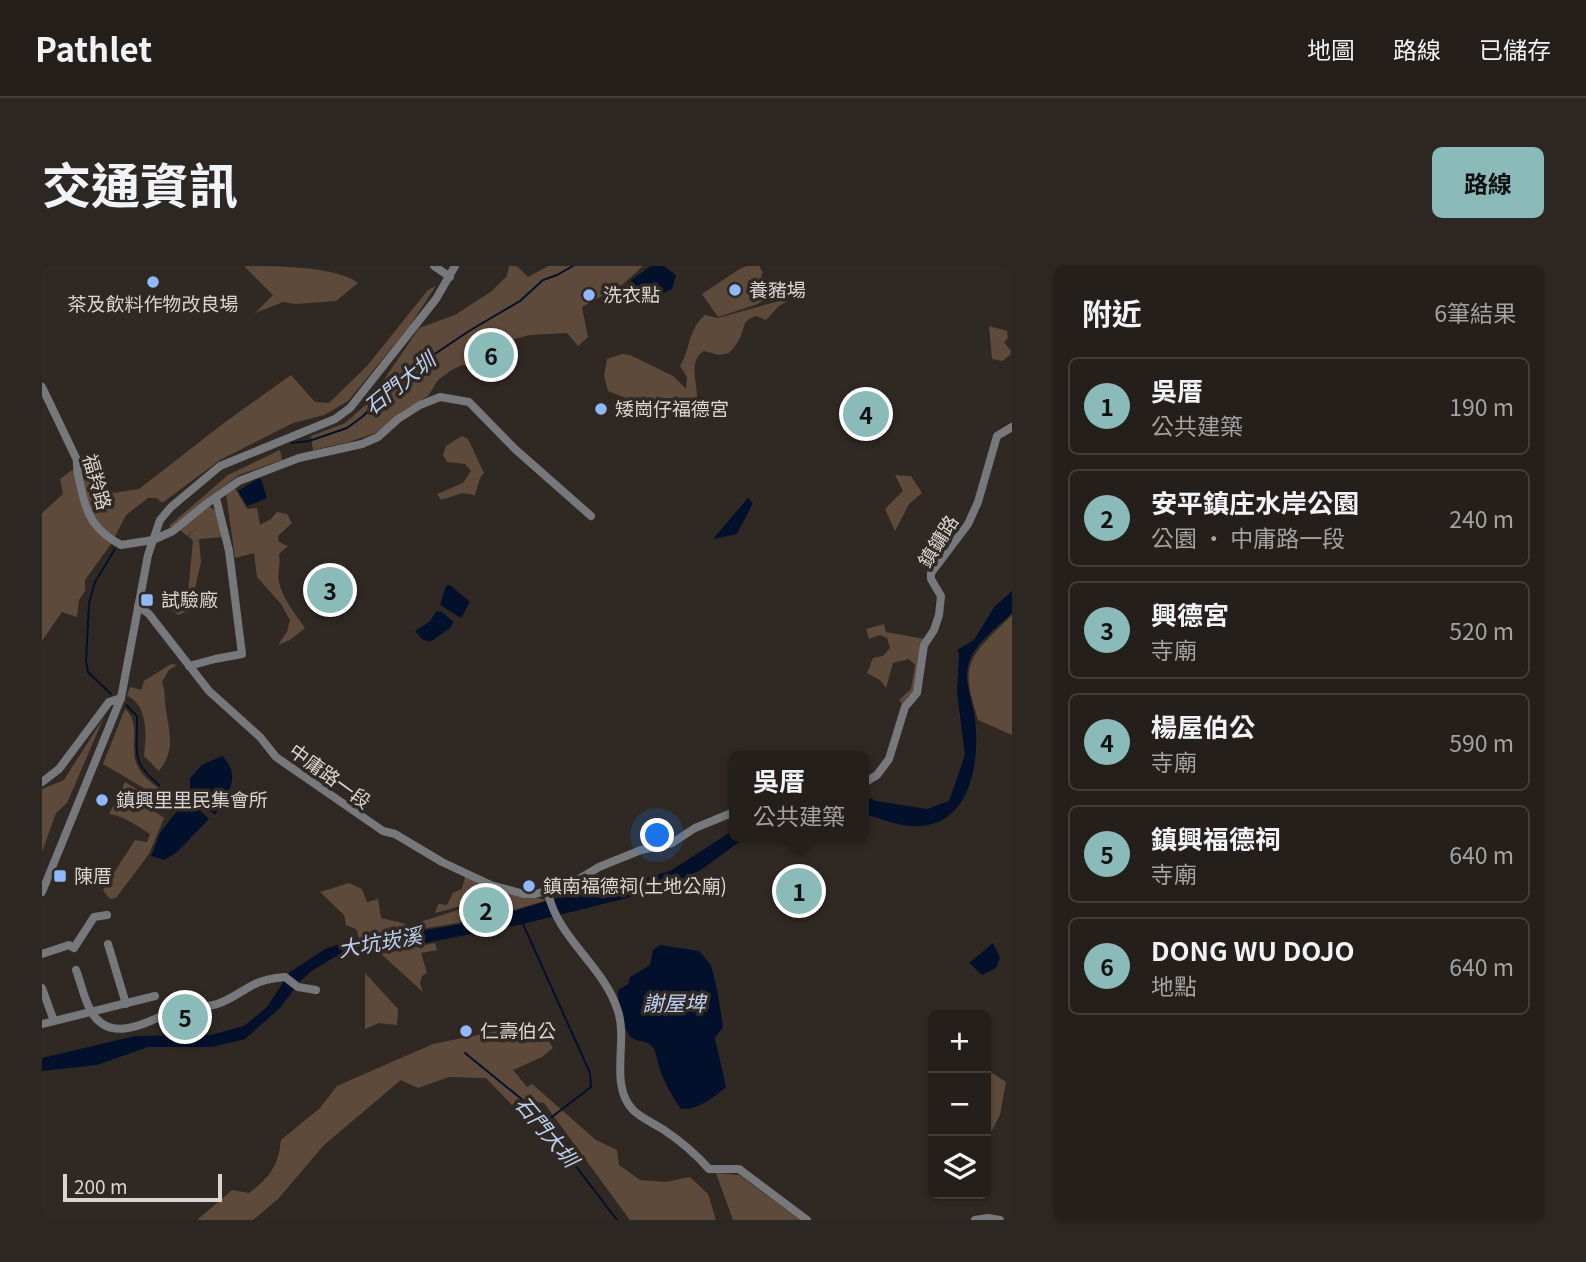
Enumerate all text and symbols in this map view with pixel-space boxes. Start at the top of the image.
text: Pathlet [35,24,152,72]
text: 地圖 [1307,31,1355,66]
text: 路線 [1393,31,1441,66]
text: 已儲存 [1479,31,1551,66]
text: 交通資訊 [42,147,238,218]
button: 路線 [1432,147,1544,218]
marker: 茶及飲料作物改良場 [145,274,161,290]
place label: 養豬場 [749,275,806,302]
place label: 洗衣點 [603,280,660,307]
marker: 養豬場 [727,282,743,298]
marker: 洗衣點 [581,287,597,303]
place label: 茶及飲料作物改良場 [67,289,239,316]
text: 附近 [1082,290,1142,334]
text: 6筆結果 [1434,295,1516,329]
pin: 6 [468,329,514,381]
water label: 石門大圳 [357,342,443,421]
text: 吳厝 [1151,371,1203,408]
pin: 4 [843,388,889,440]
text: 1 [1100,389,1114,423]
text: 190 m [1449,389,1514,423]
place label: 矮崗仔福德宮 [615,394,729,421]
marker: 矮崗仔福德宮 [593,401,609,417]
text: 公共建築 [1151,408,1243,442]
street label: 福羚路 [78,450,119,513]
text: 安平鎮庄水岸公園 [1151,483,1359,520]
text: 2 [1100,501,1114,535]
text: 240 m [1449,501,1514,535]
street label: 鎮鏞路 [910,509,963,572]
text: 公園 · 中庸路一段 [1151,520,1345,554]
pin: 3 [307,564,353,616]
place label: 試驗廠 [161,585,218,612]
marker: 試驗廠 [139,592,155,608]
text: 興德宮 [1151,595,1229,632]
text: 3 [1100,613,1114,647]
text: 520 m [1449,613,1514,647]
text: 寺廟 [1151,632,1197,666]
text: 楊屋伯公 [1151,707,1255,744]
text: 4 [1100,725,1114,759]
text: 590 m [1449,725,1514,759]
street label: 中庸路一段 [285,736,377,814]
text: 寺廟 [1151,744,1197,778]
popup [729,751,869,842]
text: 吳厝 [753,761,805,798]
place label: 鎮興里里民集會所 [116,785,268,812]
marker: 鎮興里里民集會所 [94,792,110,808]
text: 公共建築 [753,798,845,832]
your location [640,818,674,852]
text: 鎮興福德祠 [1151,819,1281,856]
text: 5 [1100,837,1114,871]
text: 640 m [1449,837,1514,871]
text: 寺廟 [1151,856,1197,890]
place label: 陳厝 [74,861,112,888]
pin: 1 [776,865,822,917]
marker: 陳厝 [52,868,68,884]
place label: 鎮南福德祠(土地公廟) [543,871,727,898]
marker: 鎮南福德祠(土地公廟) [521,878,537,894]
pin: 2 [463,884,509,936]
water label: 大坑崁溪 [336,918,427,963]
text: DONG WU DOJO [1151,931,1355,968]
text: 6 [1100,949,1114,983]
text: 640 m [1449,949,1514,983]
text: 地點 [1151,968,1197,1002]
water label: 謝屋埤 [643,987,708,1017]
pin: 5 [162,991,208,1043]
map controls [928,1010,991,1199]
button: + [928,1010,991,1073]
place label: 仁壽伯公 [480,1016,556,1043]
marker: 仁壽伯公 [458,1023,474,1039]
button: − [928,1073,991,1136]
water label: 石門大圳 [509,1089,588,1175]
button: layers [928,1136,991,1199]
scale bar [63,1171,222,1203]
text: 200 m [74,1172,128,1199]

